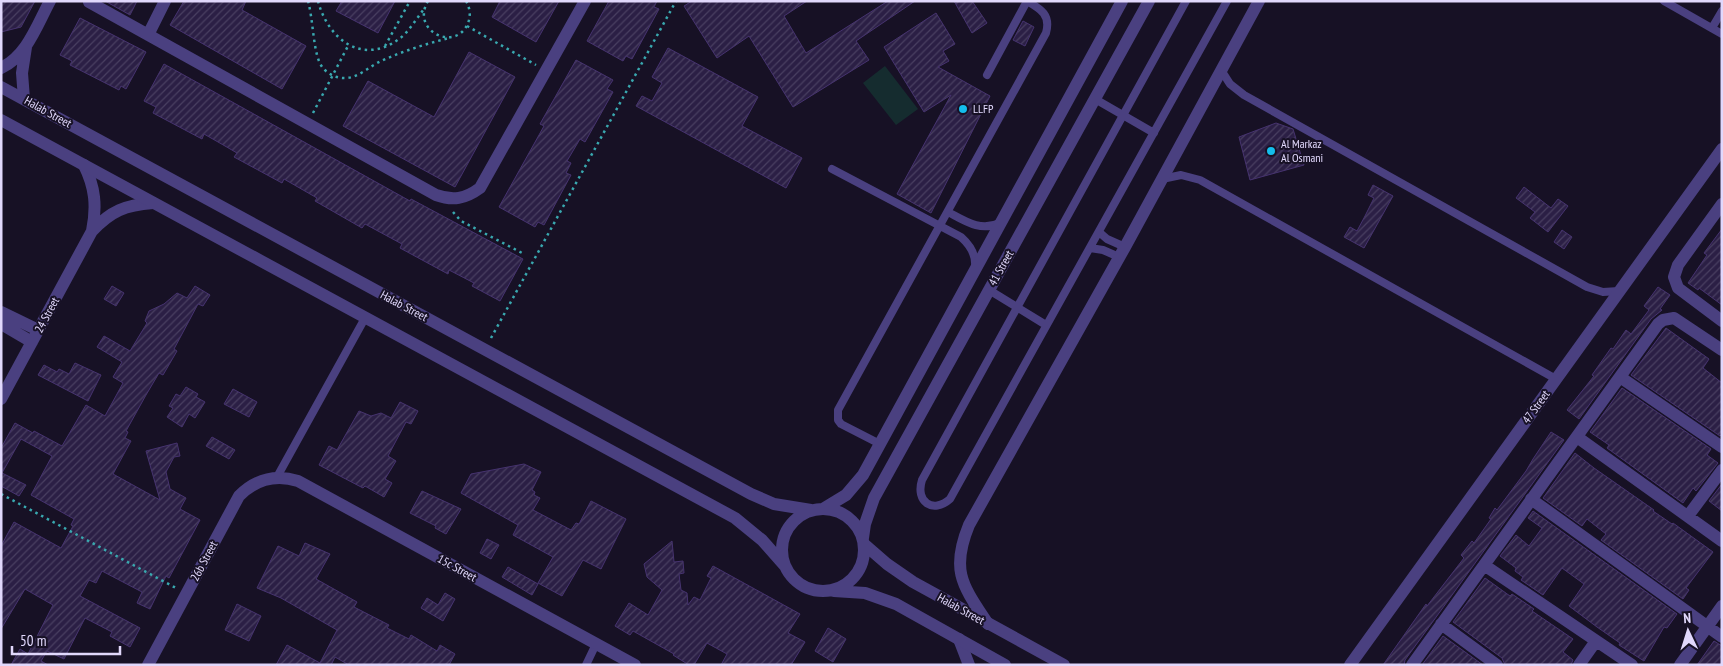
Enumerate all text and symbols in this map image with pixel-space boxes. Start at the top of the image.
street label: Halab Street [22,93,75,131]
place label: LLFP [973,101,994,116]
marker: LLFP [957,103,969,115]
place label: Al Markaz Al Osmani [1281,136,1323,165]
marker: Al Markaz Al Osmani [1265,145,1277,157]
street label: 41 Street [985,247,1017,288]
street label: Halab Street [378,287,431,325]
street label: 24 Street [31,294,62,335]
street label: 47 Street [1518,386,1553,426]
street label: 26b Street [187,537,221,583]
street label: 15c Street [435,551,480,585]
street label: Halab Street [935,590,988,628]
north arrow [1663,606,1713,656]
text: N [1683,609,1691,627]
scale bar [12,624,120,656]
text: 50 m [20,631,46,650]

